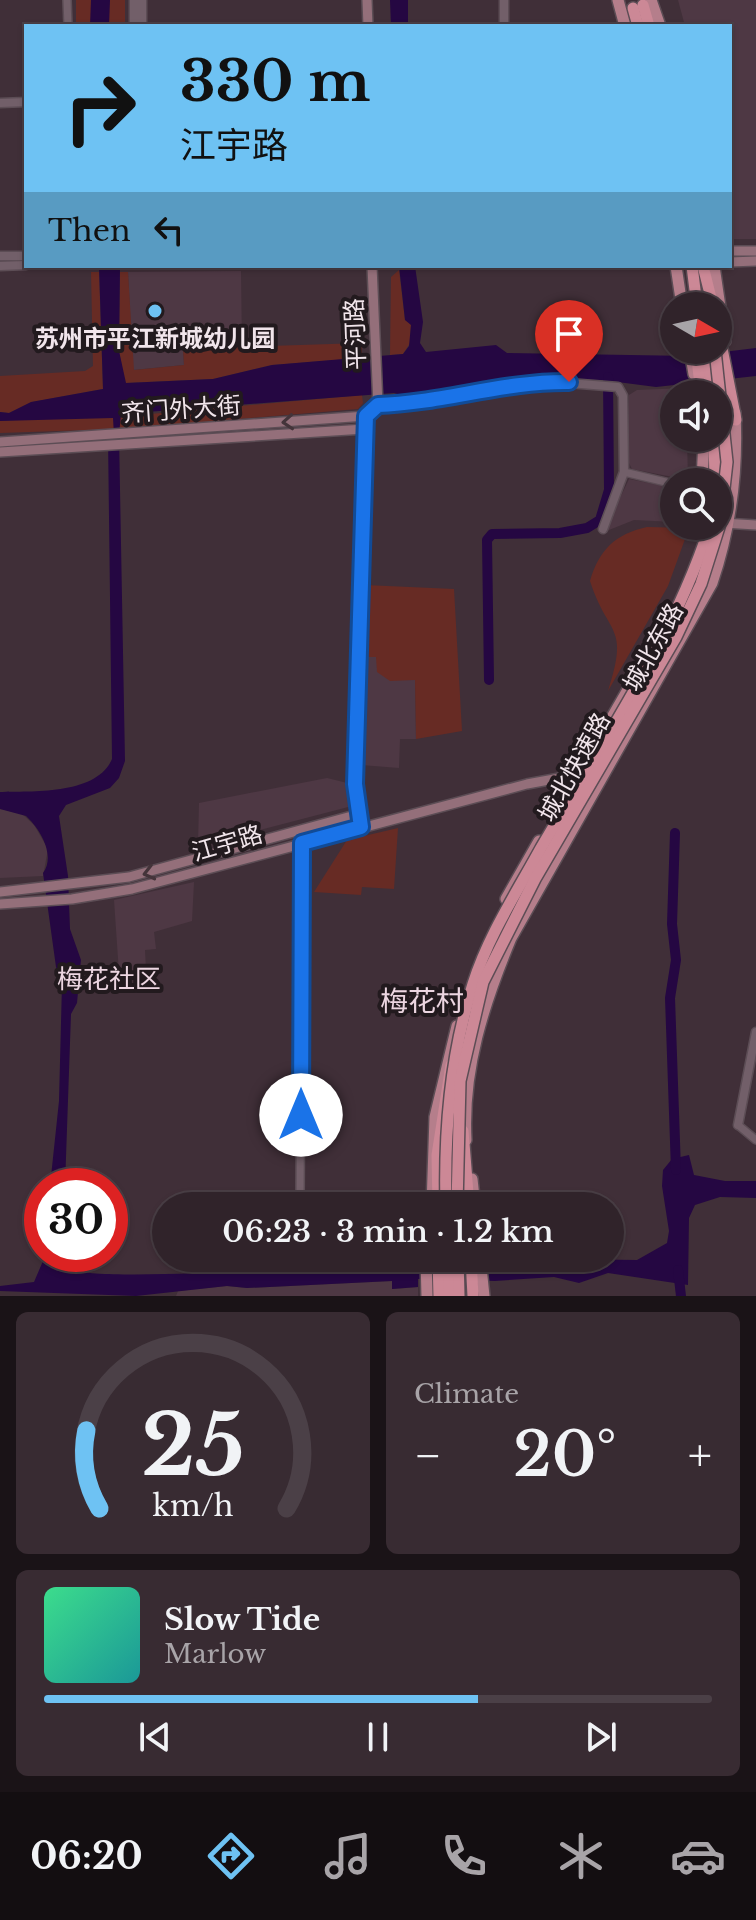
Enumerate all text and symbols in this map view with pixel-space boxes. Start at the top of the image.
text: 330 m [180,47,370,116]
icon: right [48,56,152,160]
text: 江宇路 [180,123,288,168]
icon: left [147,208,191,252]
text: Then [48,212,131,249]
north arrow [660,292,732,364]
map controls [660,292,732,540]
street label: 平河路 [339,298,371,370]
pin [535,300,603,382]
marker: 苏州市平江新城幼儿园 [146,302,164,320]
icon: arrive [547,312,591,356]
place label: 苏州市平江新城幼儿园 [35,324,275,353]
button: sound [660,380,732,452]
street label: 齐门外大街 [120,390,242,428]
one-way arrow [281,413,294,430]
button: search [660,468,732,540]
street label: 城北东路 [617,598,689,696]
street label: 城北快速路 [532,707,616,827]
street label: 江宇路 [188,819,266,867]
one-way arrow [142,863,156,880]
district label: 梅花社区 [57,963,161,995]
district label: 梅花村 [380,984,464,1019]
position arrow [259,1073,343,1157]
speed limit sign: 30 [24,1168,128,1272]
text: 06:23 · 3 min · 1.2 km [222,1213,554,1250]
text: Climate [414,1378,519,1410]
text: 25 [141,1394,245,1497]
text: 20° [513,1418,616,1492]
text: − [414,1428,442,1483]
text: + [688,1428,712,1483]
text: km/h [152,1488,234,1524]
text: Slow Tide [164,1601,320,1638]
text: Marlow [164,1638,266,1670]
icon: previous [133,1715,177,1759]
icon: pause [356,1715,400,1759]
icon: next [579,1715,623,1759]
icon: directions [203,1828,259,1884]
icon: music [320,1828,376,1884]
icon: phone [436,1828,492,1884]
icon: climate [553,1828,609,1884]
icon: car [670,1828,726,1884]
text: 06:20 [30,1834,143,1879]

